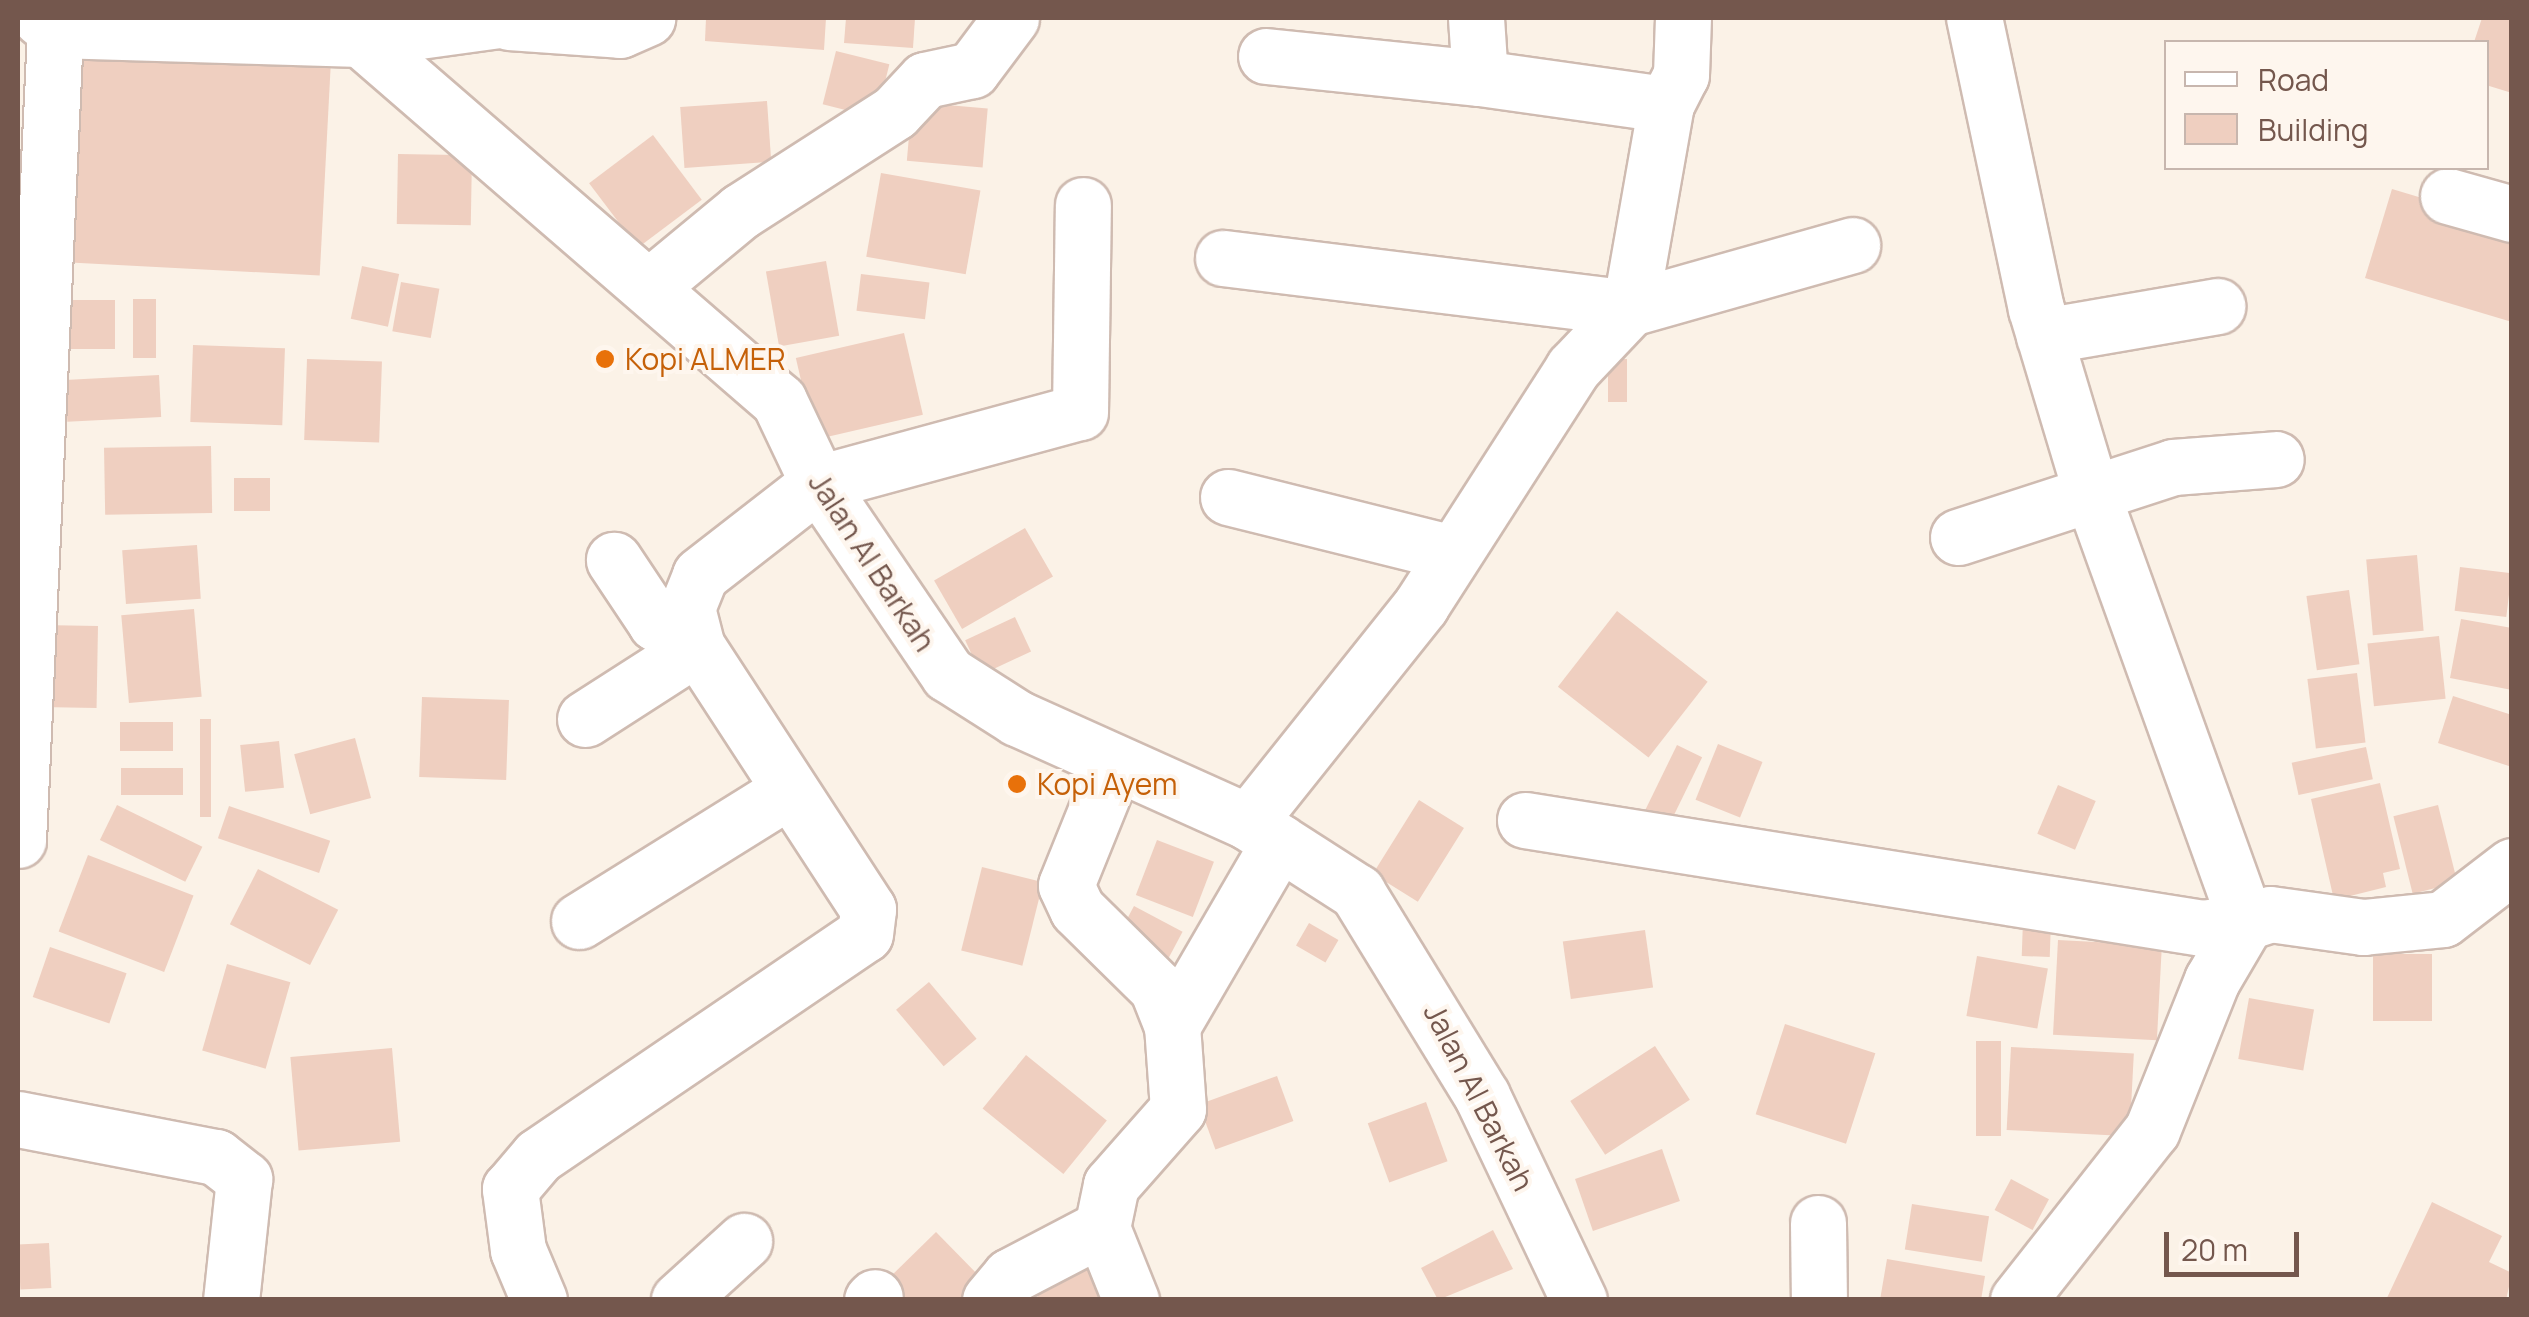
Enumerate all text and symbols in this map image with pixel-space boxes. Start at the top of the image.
legend [2164,40,2489,170]
text: Road [2258,59,2329,100]
text: Building [2258,109,2369,150]
place label: Kopi ALMER [625,341,786,377]
marker: Kopi ALMER [594,348,616,370]
street label: Jalan Al Barkah [801,466,943,658]
place label: Kopi Ayem [1037,766,1177,802]
marker: Kopi Ayem [1006,773,1028,795]
street label: Jalan Al Barkah [1416,997,1542,1197]
scale bar [2169,1212,2304,1274]
text: 20 m [2181,1229,2248,1270]

